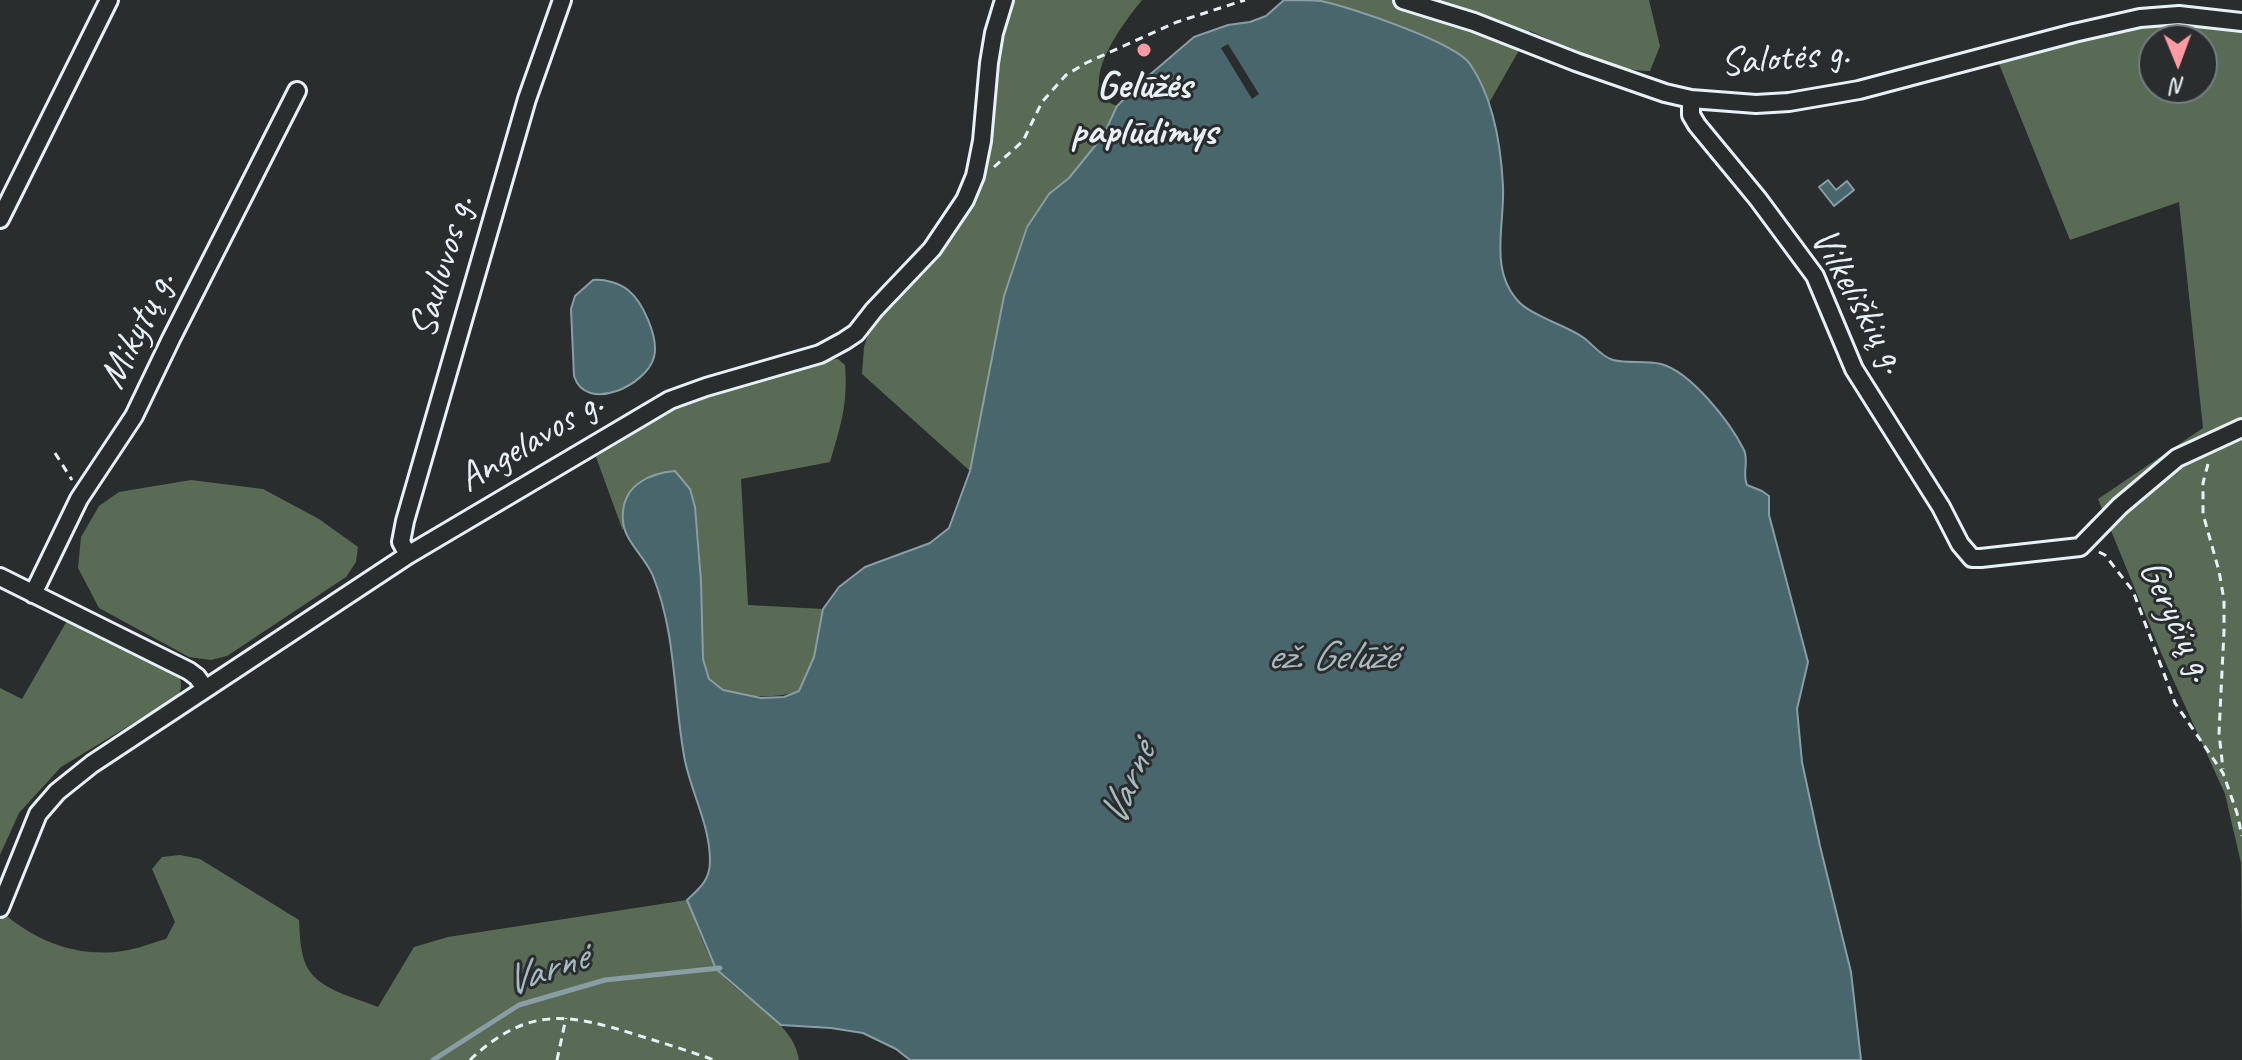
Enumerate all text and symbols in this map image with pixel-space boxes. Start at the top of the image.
north arrow [2138,24,2218,104]
street label: Salotės g. [1719,29,1851,89]
marker: Gelūžės paplūdimys [1135,41,1153,59]
place label: Gelūžės paplūdimys [1071,63,1217,157]
text: N [2171,72,2185,100]
street label: Sauluvos g. [400,190,486,344]
street label: Vilkeliškių g. [1799,220,1917,382]
street label: Mikytų g. [89,263,187,397]
street label: Angelavos g. [450,380,612,504]
street label: Geryčių g. [2127,552,2225,690]
water label: ež. Gelūžė [1266,633,1396,683]
water label: Varnė [1089,736,1169,834]
water label: Varnė [498,933,594,1009]

